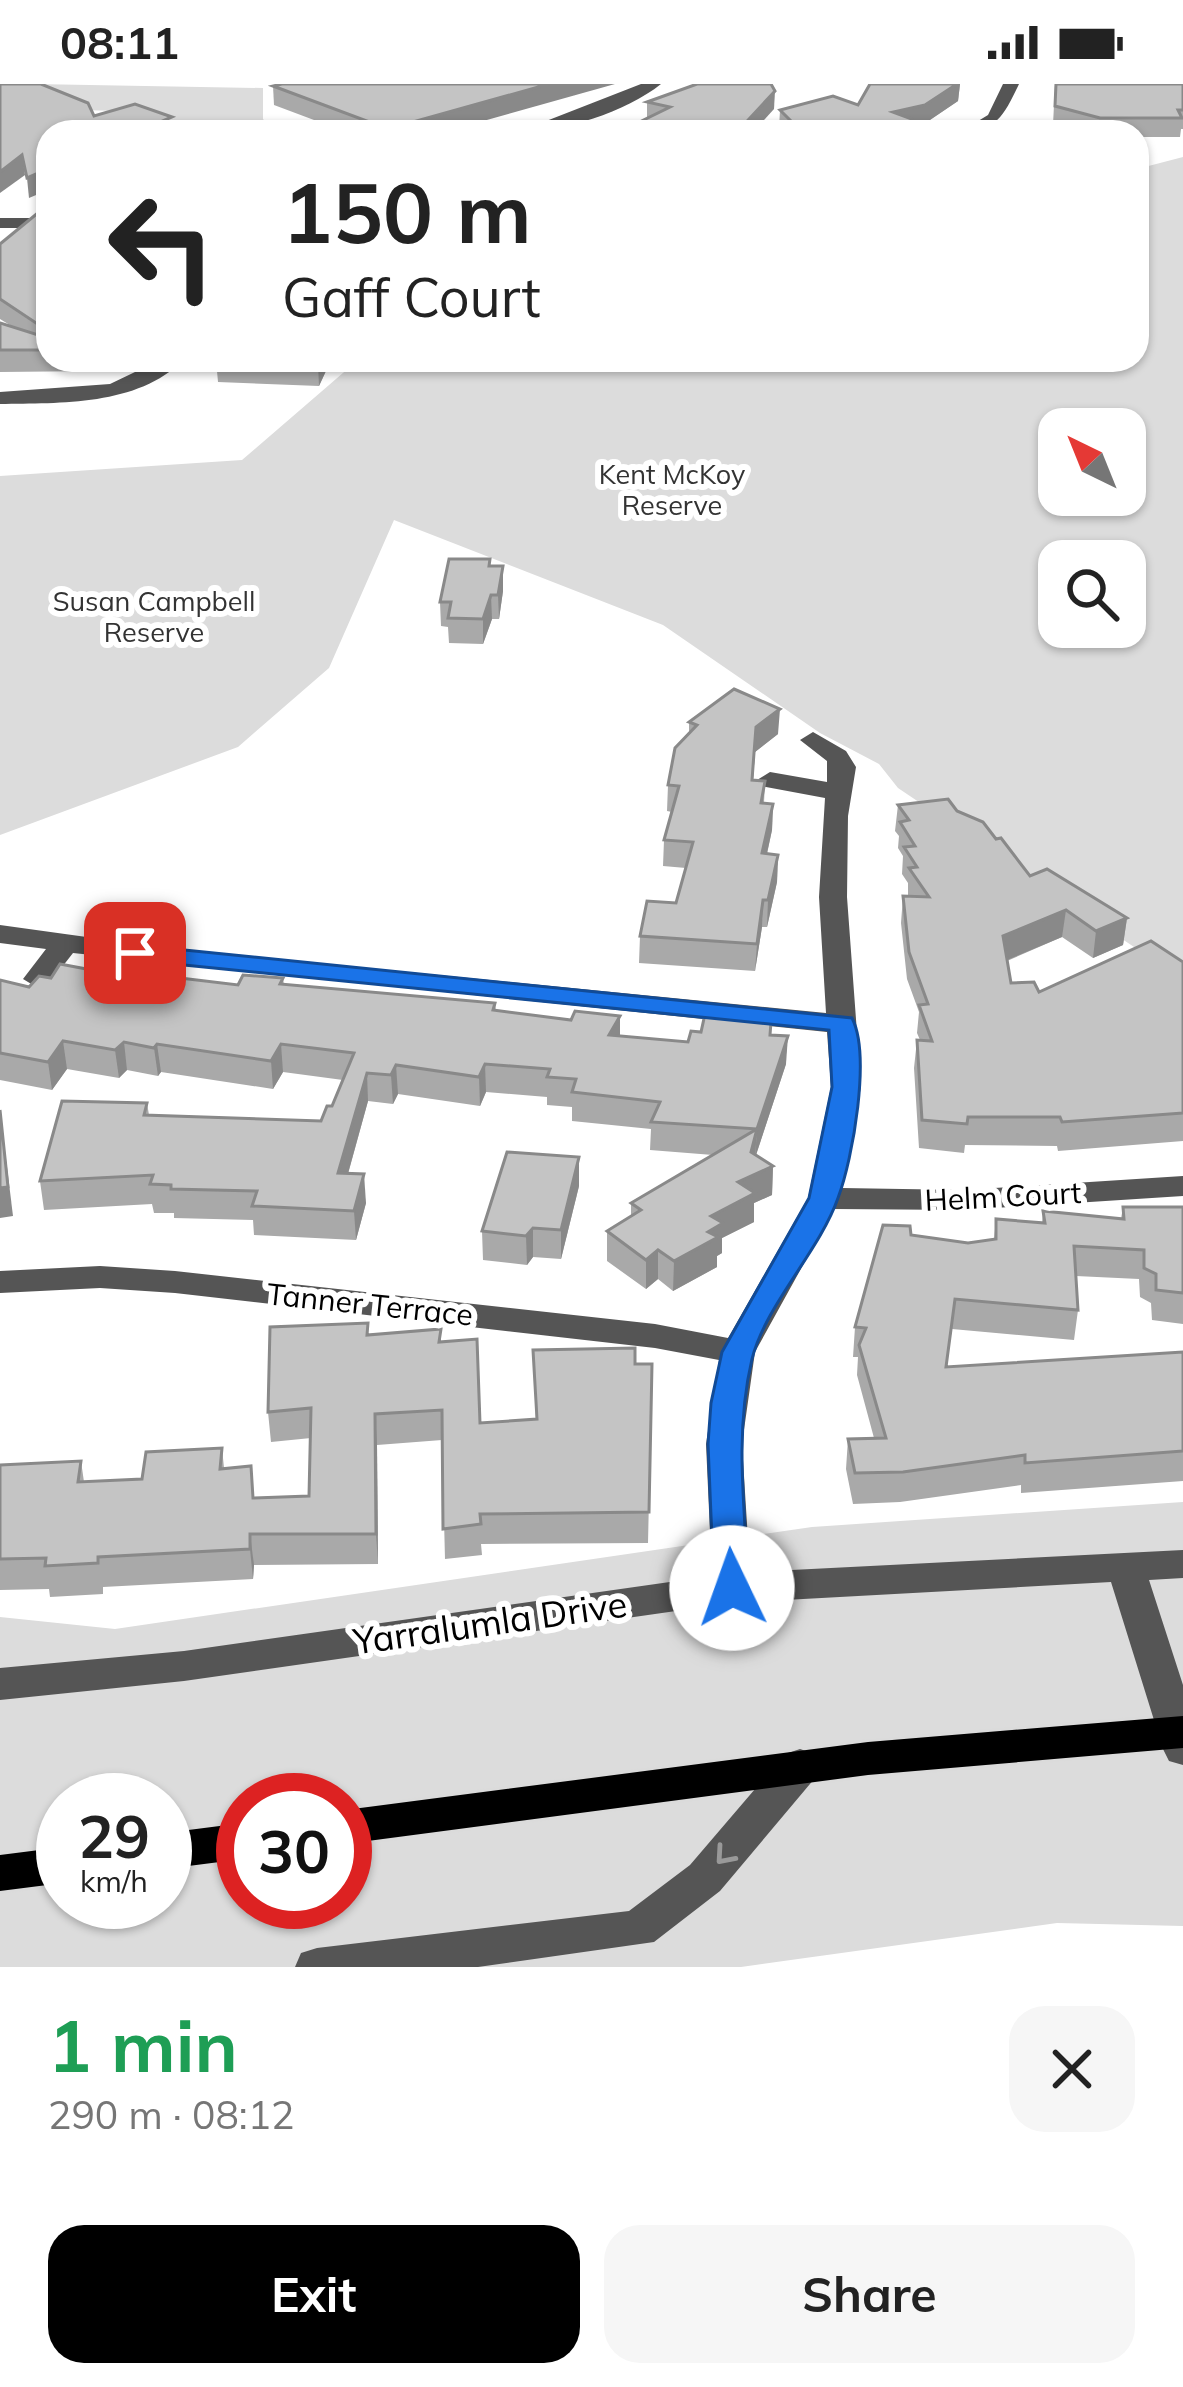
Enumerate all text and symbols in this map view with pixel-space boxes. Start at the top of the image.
text: 08:11 [60,14,179,70]
text: 150 m [282,159,532,264]
icon: left [84,168,240,324]
text: Gaff Court [282,263,541,331]
north arrow [1038,408,1146,516]
map controls [1038,408,1146,648]
park label: Kent McKoy Reserve [599,457,746,522]
button: search [1038,540,1146,648]
park label: Susan Campbell Reserve [53,584,255,649]
pin [84,902,186,1004]
icon: arrive [102,920,168,986]
street label: Helm Court [924,1173,1082,1219]
street label: Tanner Terrace [265,1274,475,1334]
position arrow [669,1525,795,1651]
street label: Yarralumla Drive [349,1581,630,1664]
speed limit sign: 30 [216,1773,372,1929]
text: 29 [78,1798,150,1873]
one-way arrow [717,1842,738,1863]
text: km/h [80,1862,148,1900]
text: 1 min [48,2000,238,2090]
button: close [1009,2006,1135,2132]
text: 290 m · 08:12 [48,2090,294,2139]
button: Exit [48,2225,580,2363]
button: Share [604,2225,1135,2363]

